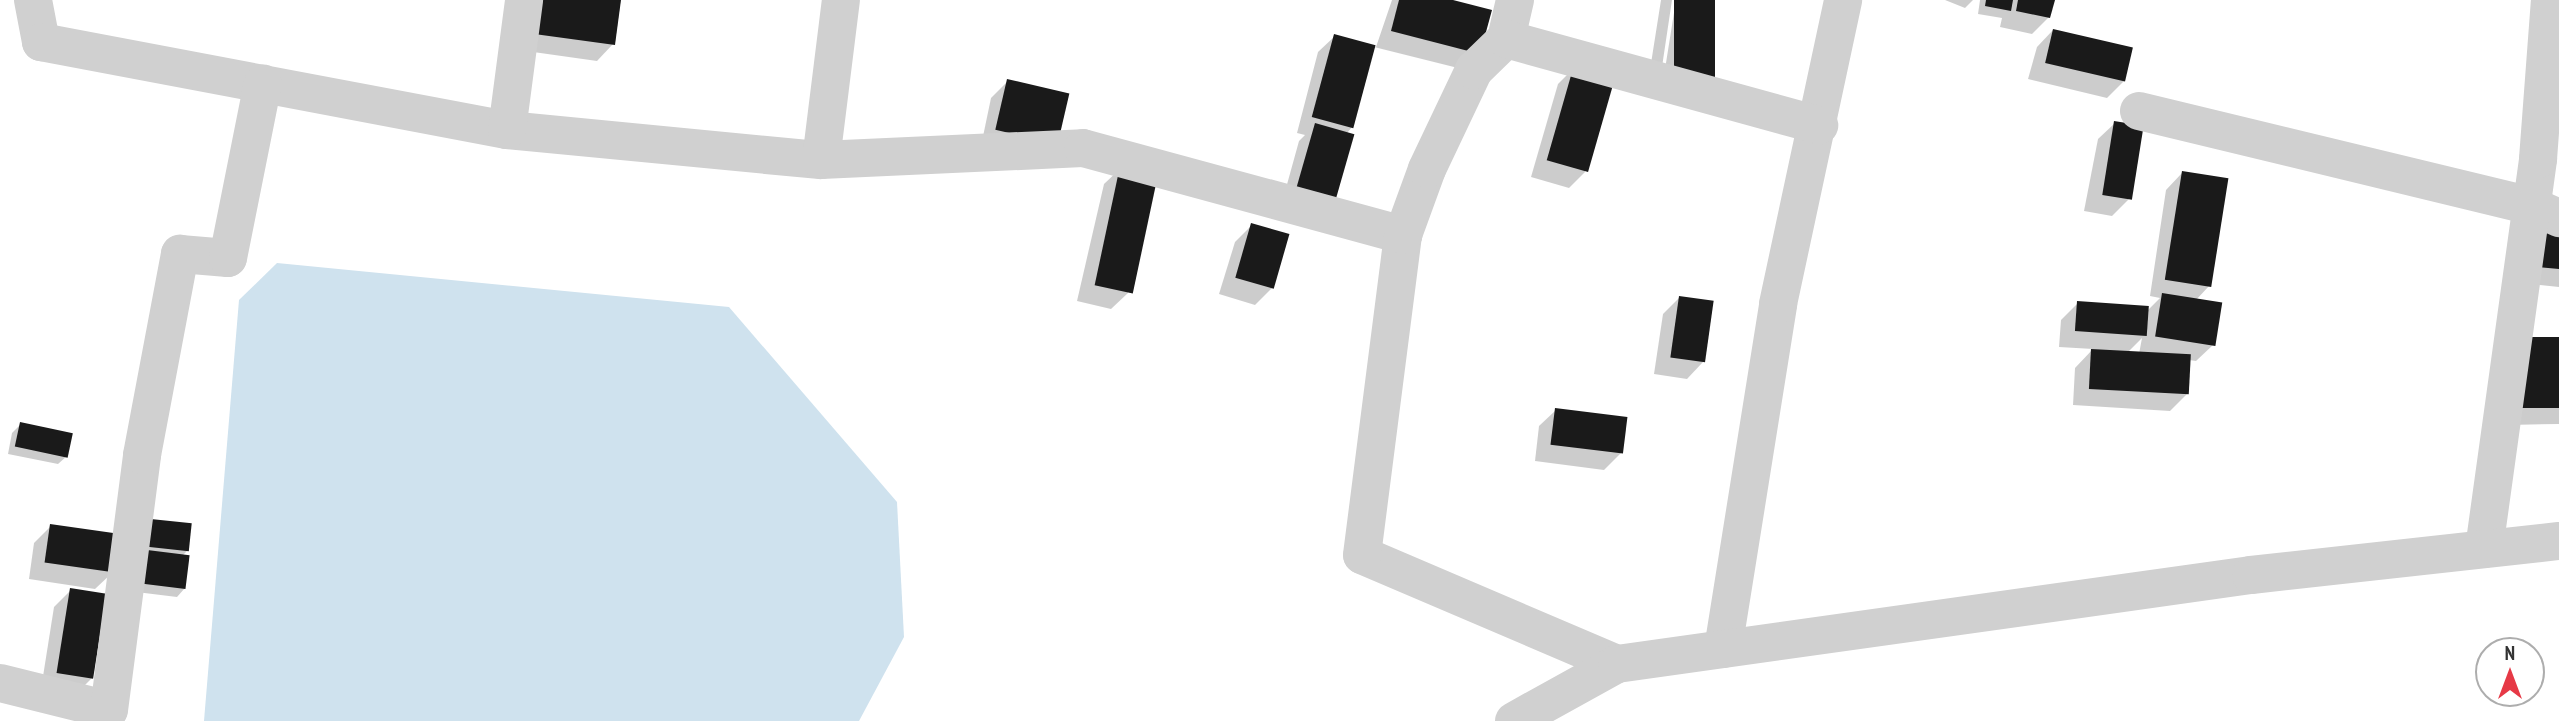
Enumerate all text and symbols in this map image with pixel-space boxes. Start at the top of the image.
north arrow [2475,637,2545,707]
text: N [2505,641,2515,665]

